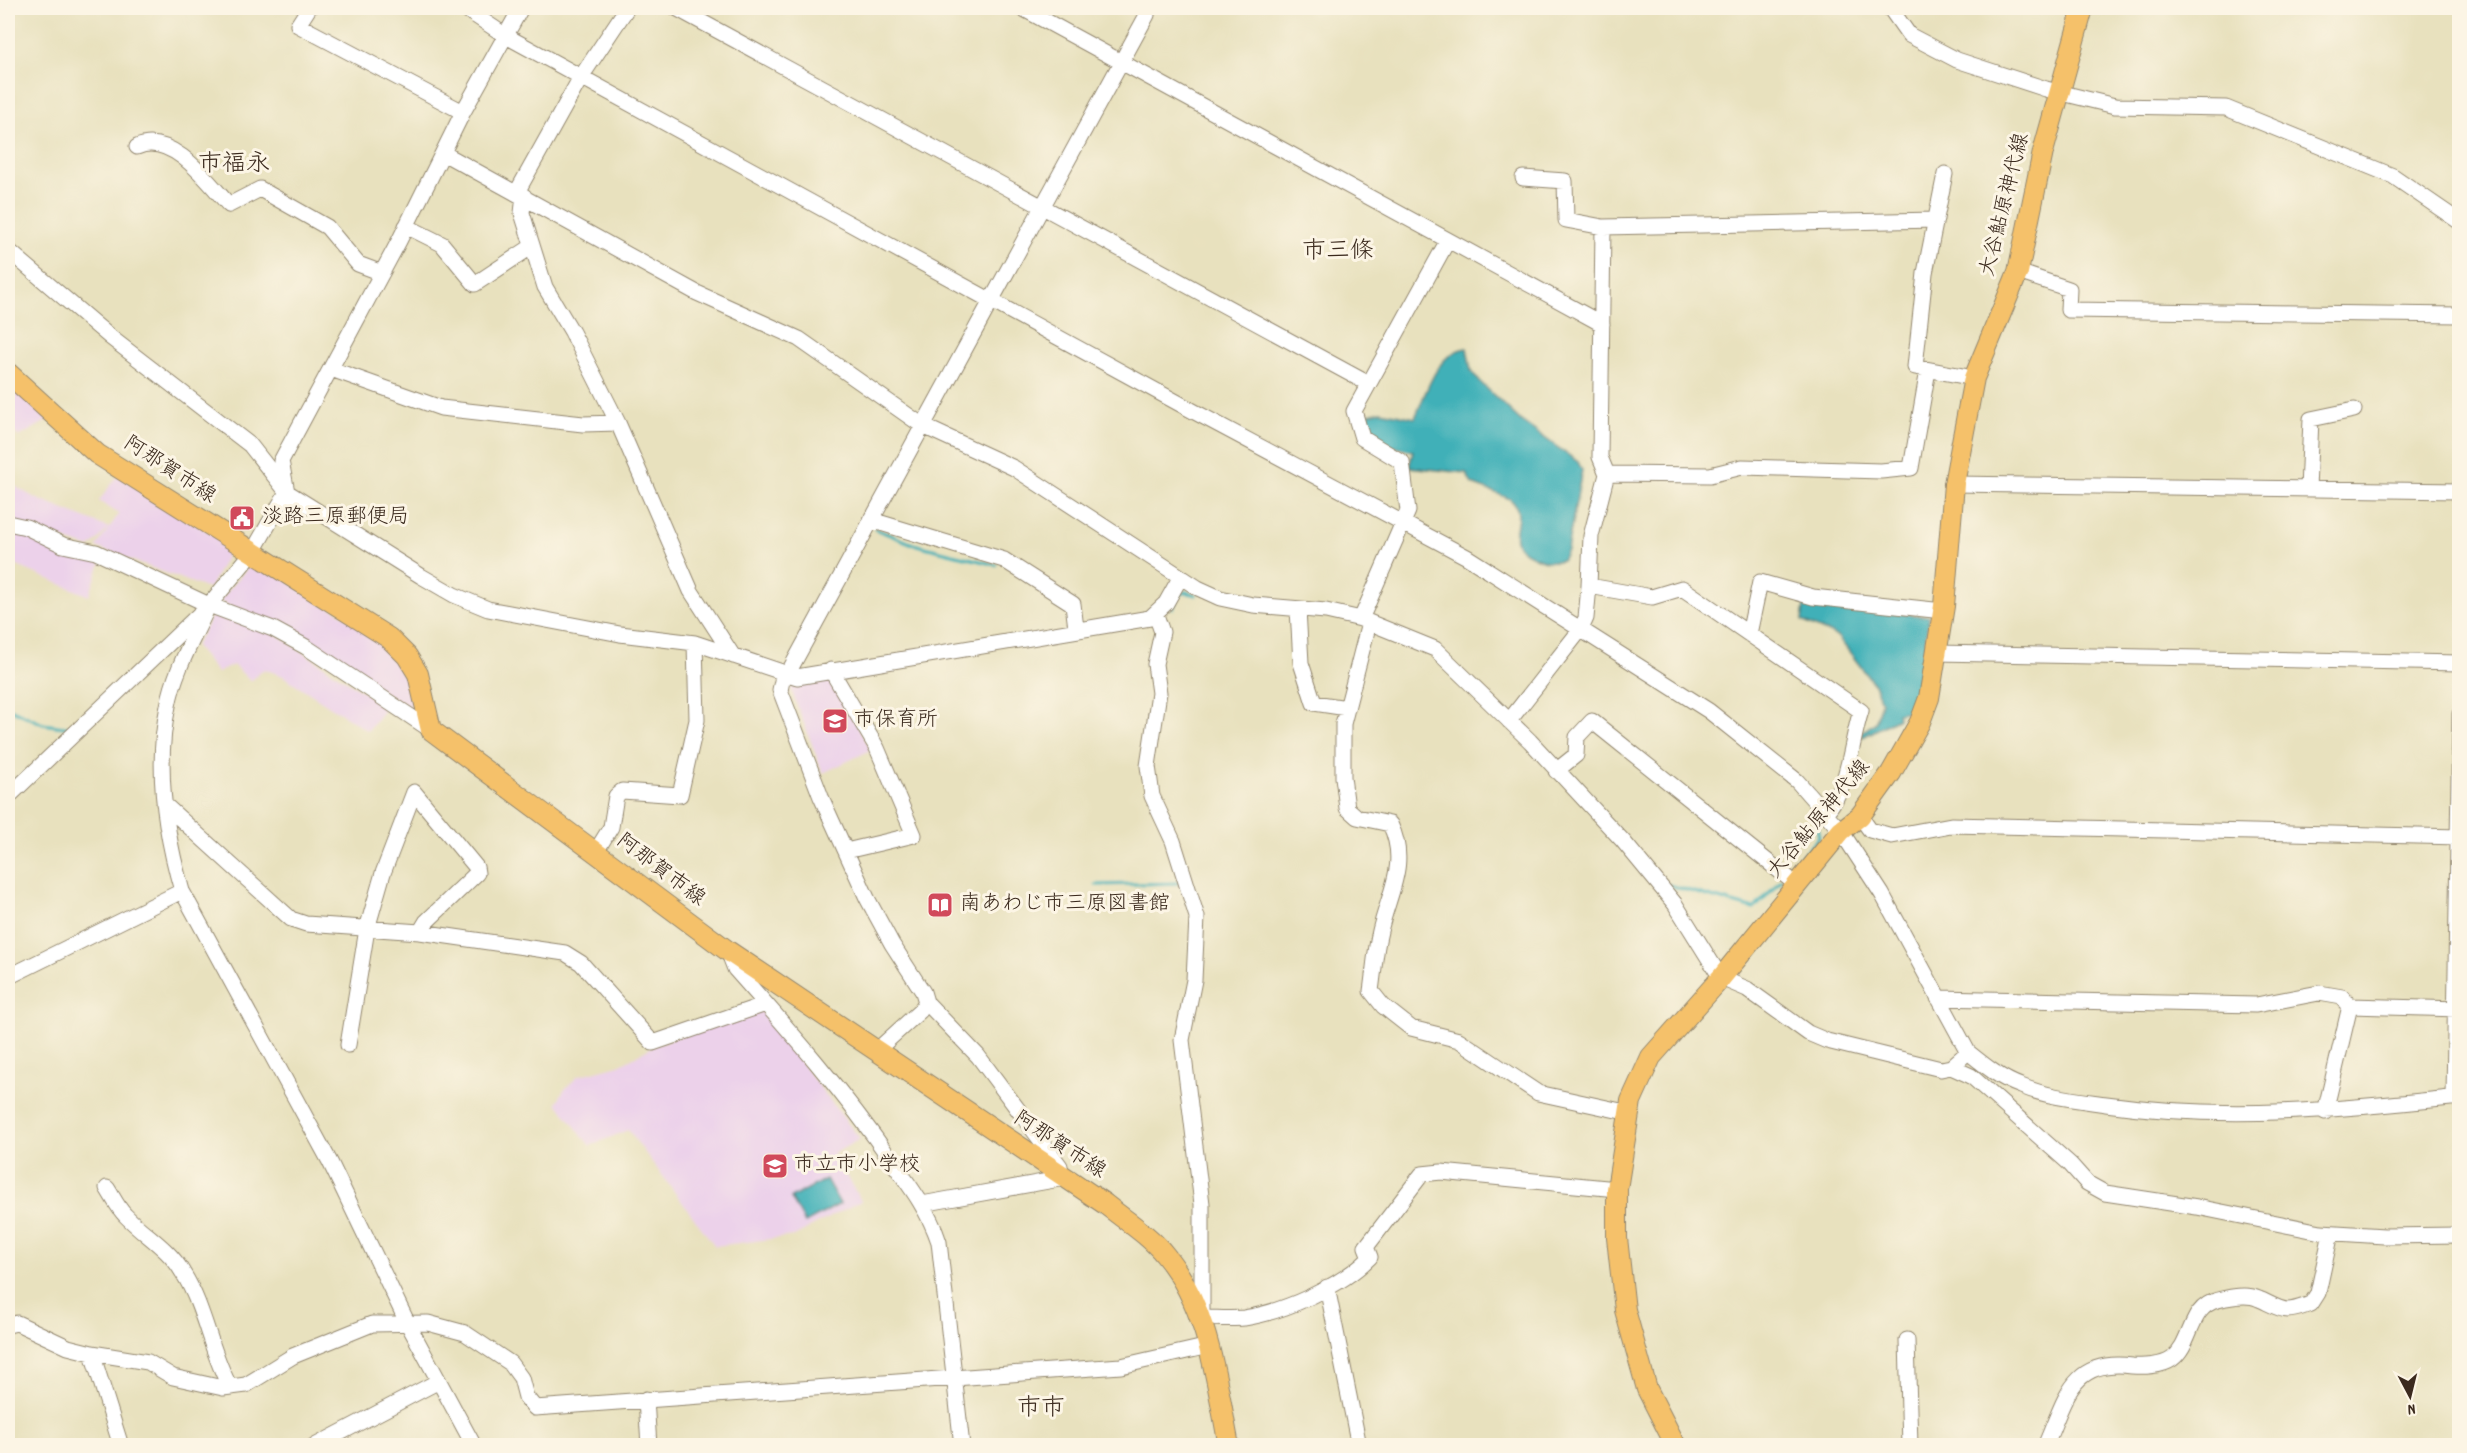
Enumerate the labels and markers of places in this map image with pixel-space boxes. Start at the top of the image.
public building icon: 淡路三原郵便局 [227,503,257,533]
place label: 淡路三原郵便局 [262,503,409,533]
school or university icon: 市保育所 [820,706,850,736]
place label: 市保育所 [854,706,938,736]
library icon: 南あわじ市三原図書館 [925,890,955,920]
place label: 南あわじ市三原図書館 [960,890,1170,920]
school or university icon: 市立市小学校 [760,1151,790,1181]
place label: 市立市小学校 [794,1151,920,1181]

